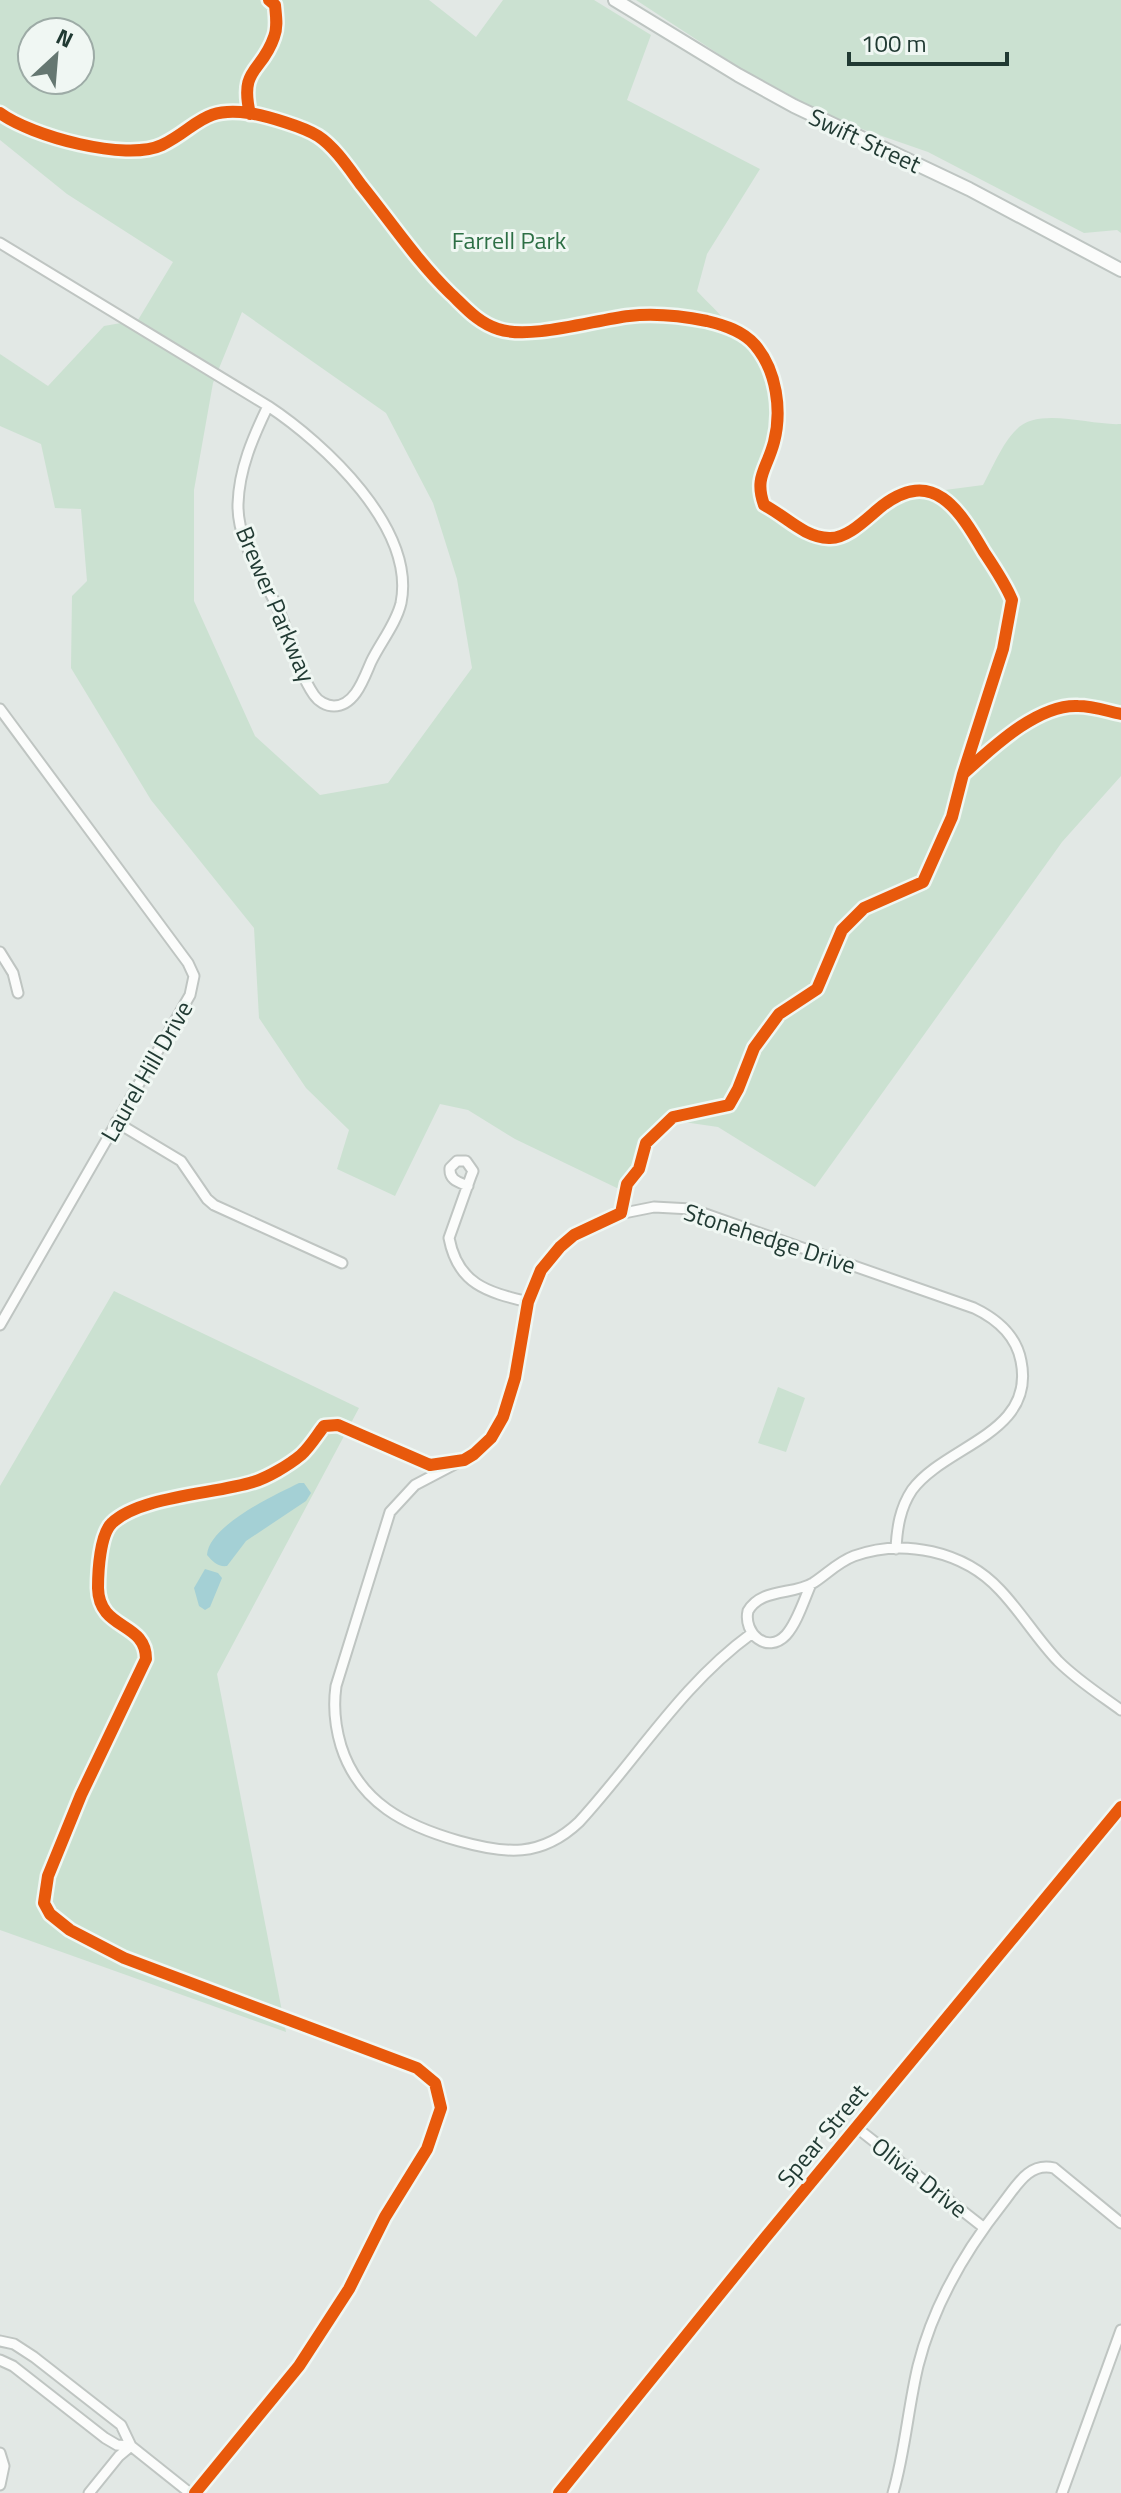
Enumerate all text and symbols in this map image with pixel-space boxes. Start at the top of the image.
north arrow [16,16,96,96]
scale bar [849,16,1007,66]
text: N [50,19,79,57]
text: 100 m [861,25,927,61]
street label: Swift Street [803,98,927,182]
park label: Farrell Park [452,222,567,258]
street label: Brewer Parkway [227,520,325,688]
street label: Laurel Hill Drive [91,994,201,1148]
street label: Stonehedge Drive [679,1193,861,1283]
street label: Spear Street [768,2075,876,2195]
street label: Olivia Drive [864,2128,976,2226]

